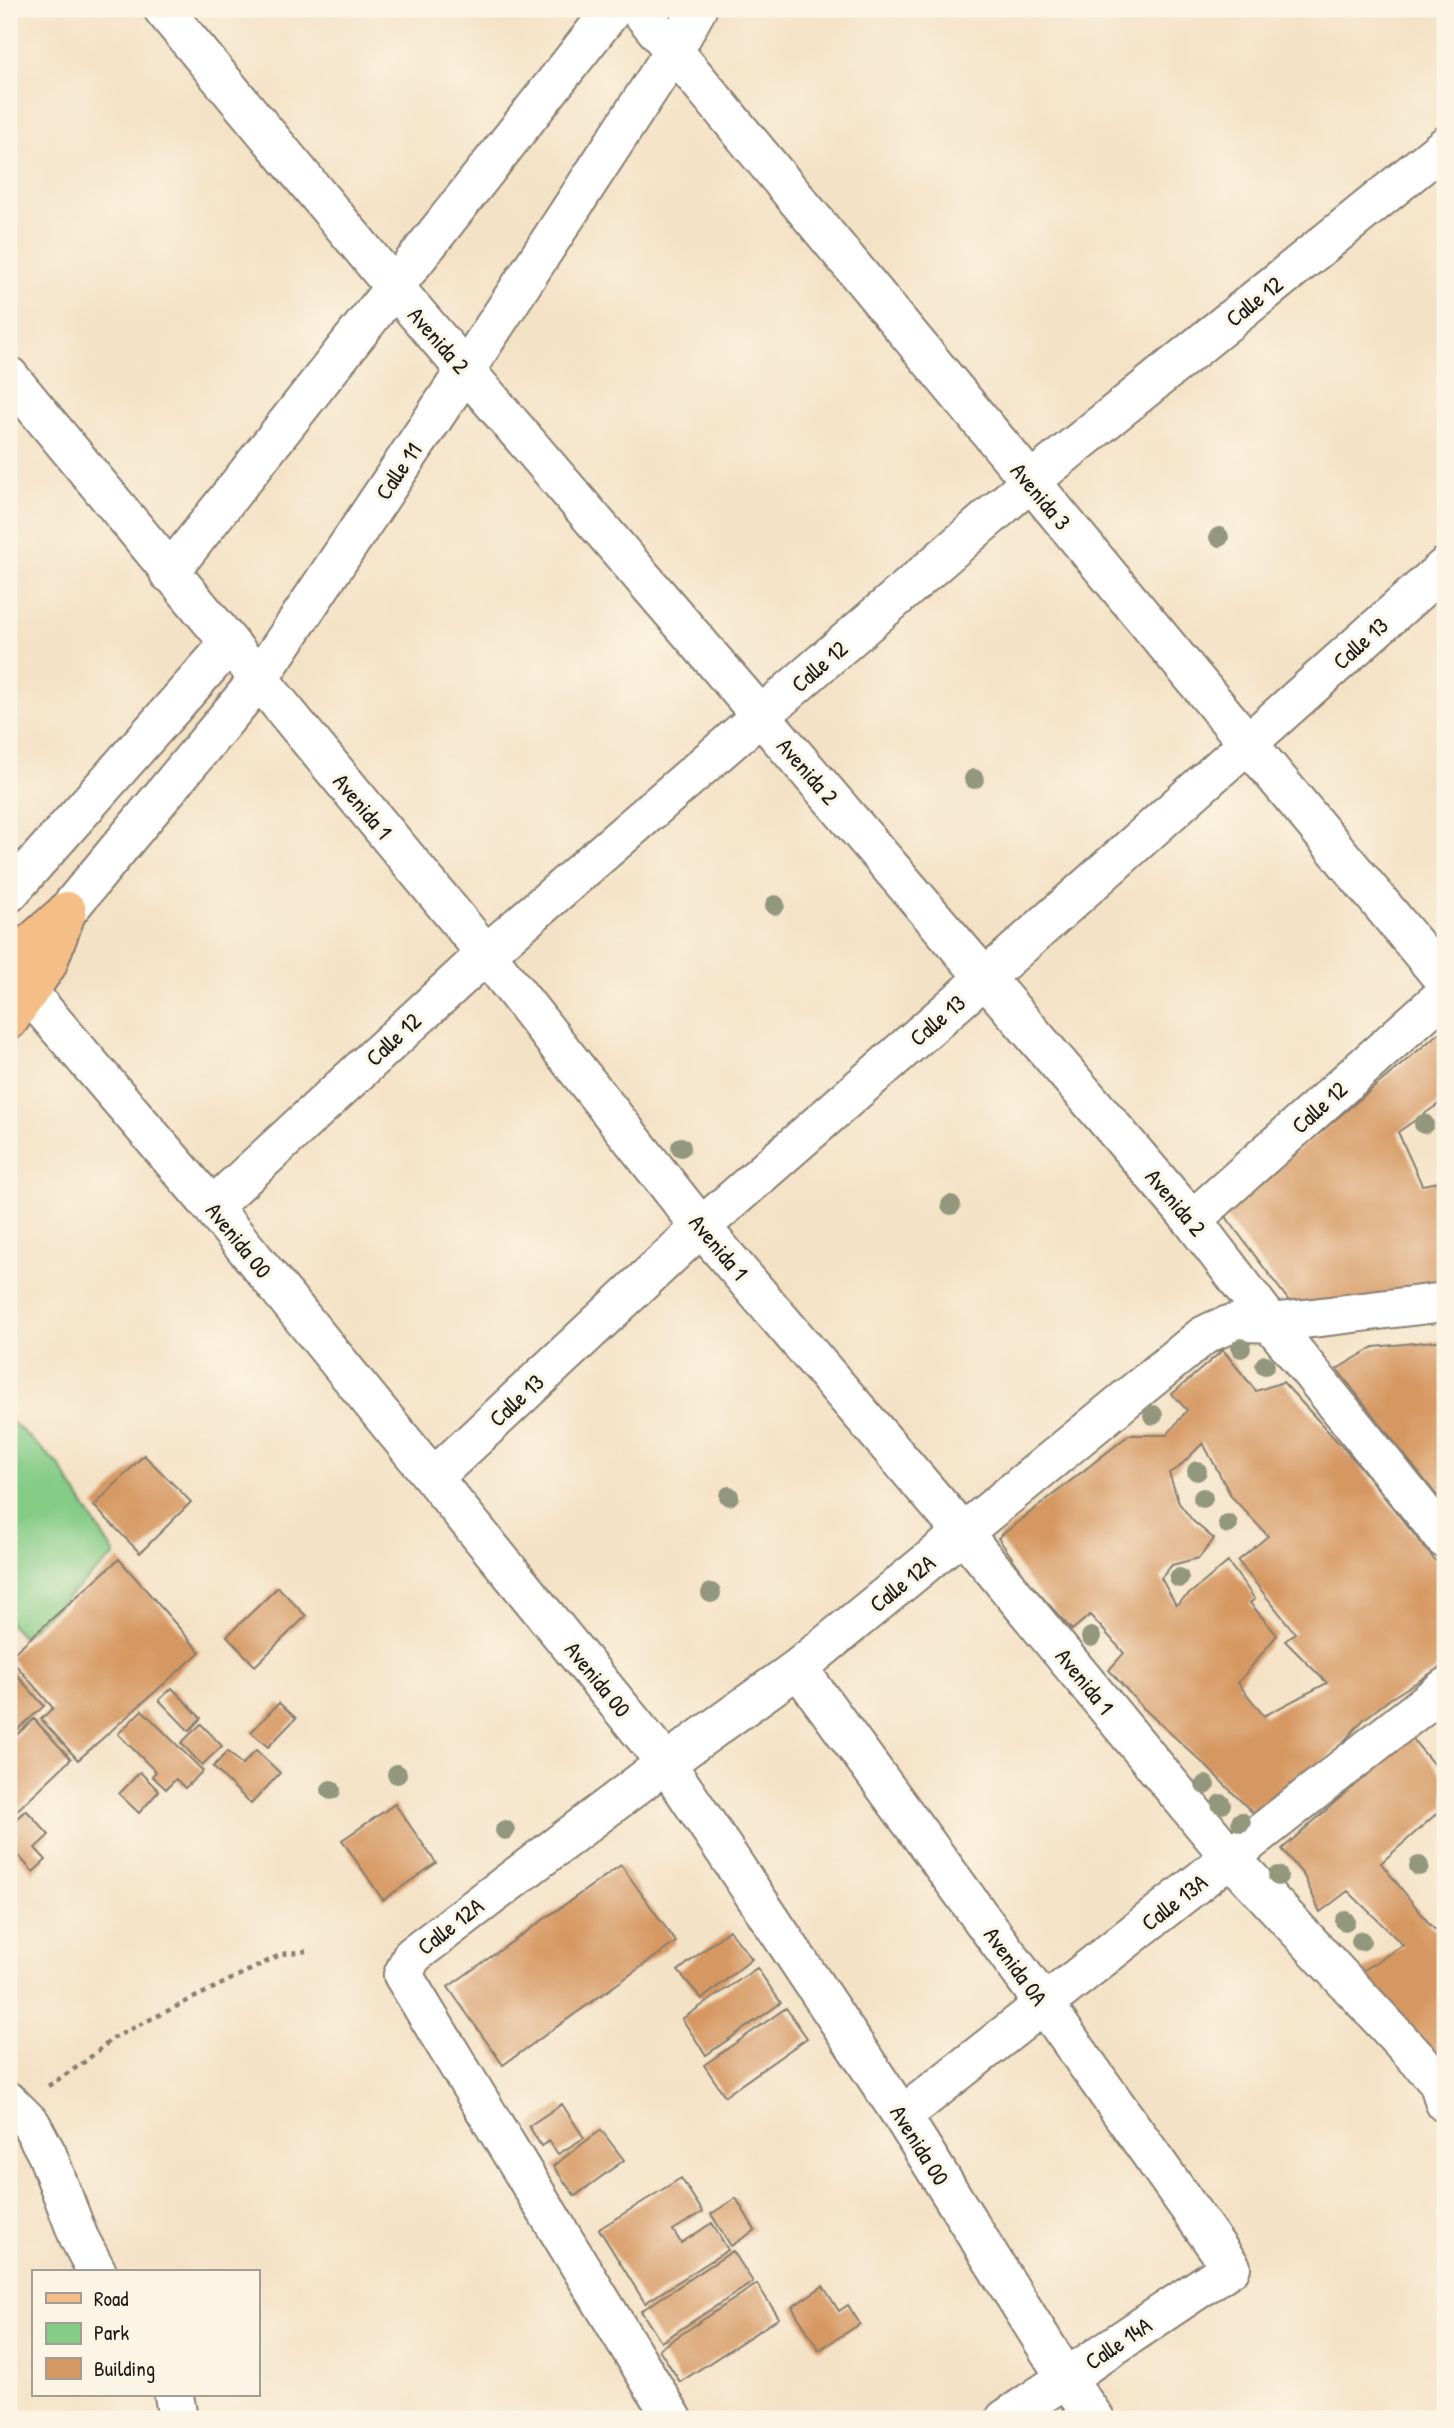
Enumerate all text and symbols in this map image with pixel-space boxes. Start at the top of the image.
street label: Calle 12 [1219,268,1289,334]
street label: Avenida 2 [401,300,477,380]
street label: Calle 11 [368,436,428,506]
street label: Avenida 3 [1004,456,1078,536]
street label: Calle 13 [1326,610,1394,676]
street label: Calle 12 [784,633,854,699]
street label: Avenida 2 [770,731,846,811]
street label: Avenida 1 [326,767,400,845]
street label: Calle 13 [902,987,972,1053]
street label: Calle 12 [359,1005,428,1073]
street label: Calle 12 [1284,1074,1354,1140]
street label: Avenida 2 [1139,1162,1213,1242]
street label: Avenida 00 [199,1196,279,1284]
street label: Avenida 1 [682,1208,756,1286]
street label: Calle 13 [482,1367,550,1433]
street label: Calle 12A [863,1547,941,1619]
street label: Avenida 00 [558,1635,638,1723]
street label: Avenida 1 [1049,1641,1121,1721]
street label: Calle 13A [1135,1866,1213,1938]
street label: Calle 12A [410,1890,490,1962]
street label: Avenida 0A [977,1921,1055,2011]
street label: Avenida 00 [883,2099,957,2191]
legend [32,2270,259,2396]
text: Road [94,2284,128,2313]
street label: Calle 14A [1079,2309,1157,2377]
text: Park [94,2318,129,2347]
text: Building [94,2354,155,2383]

